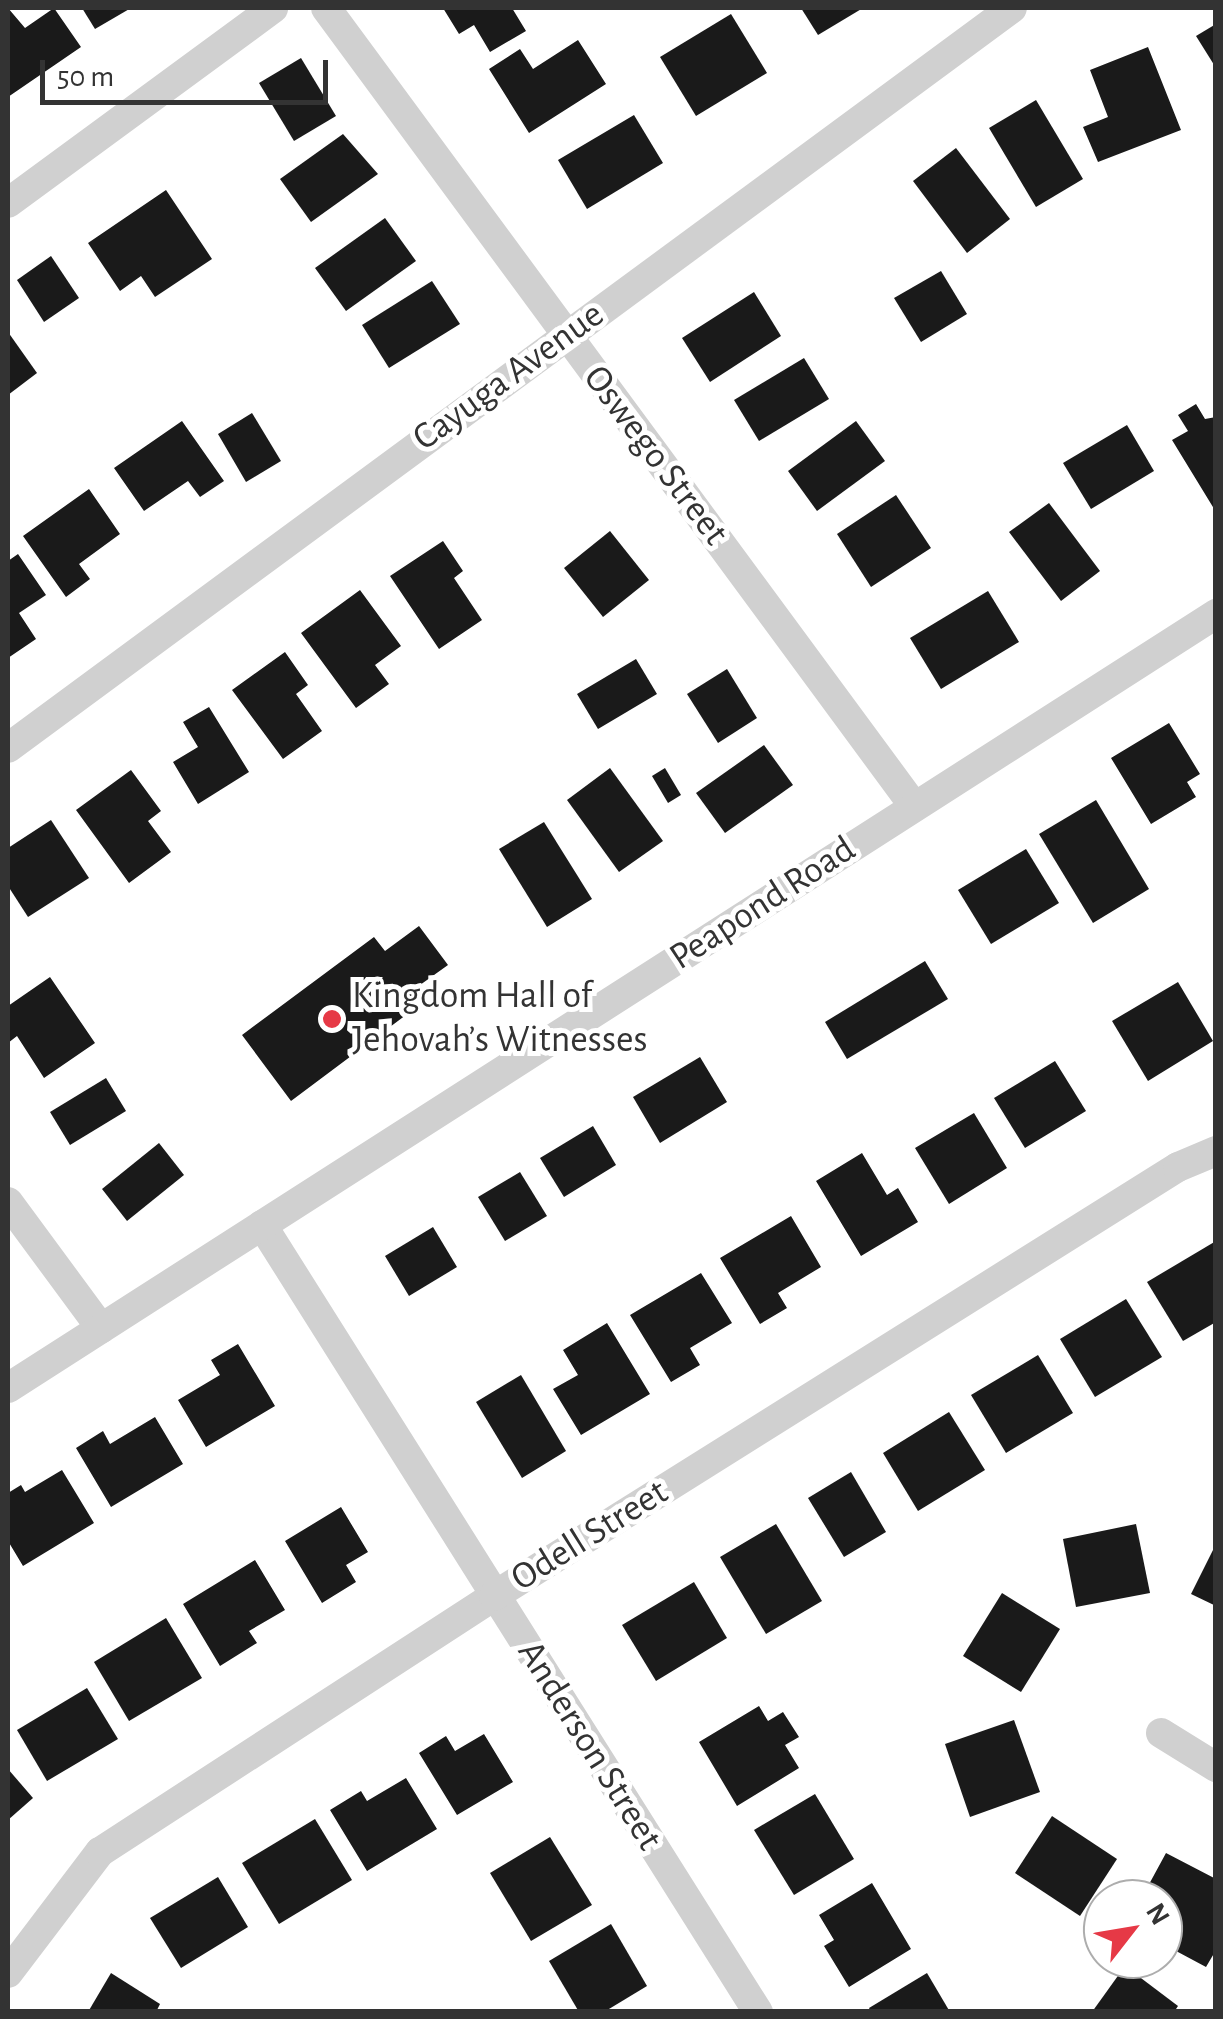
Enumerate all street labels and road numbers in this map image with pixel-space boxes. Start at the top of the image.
street label: Cayuga Avenue [405,292,613,462]
street label: Oswego Street [573,357,737,555]
street label: Peapond Road [662,827,864,981]
street label: Odell Street [503,1470,677,1602]
street label: Anderson Street [507,1633,671,1859]

